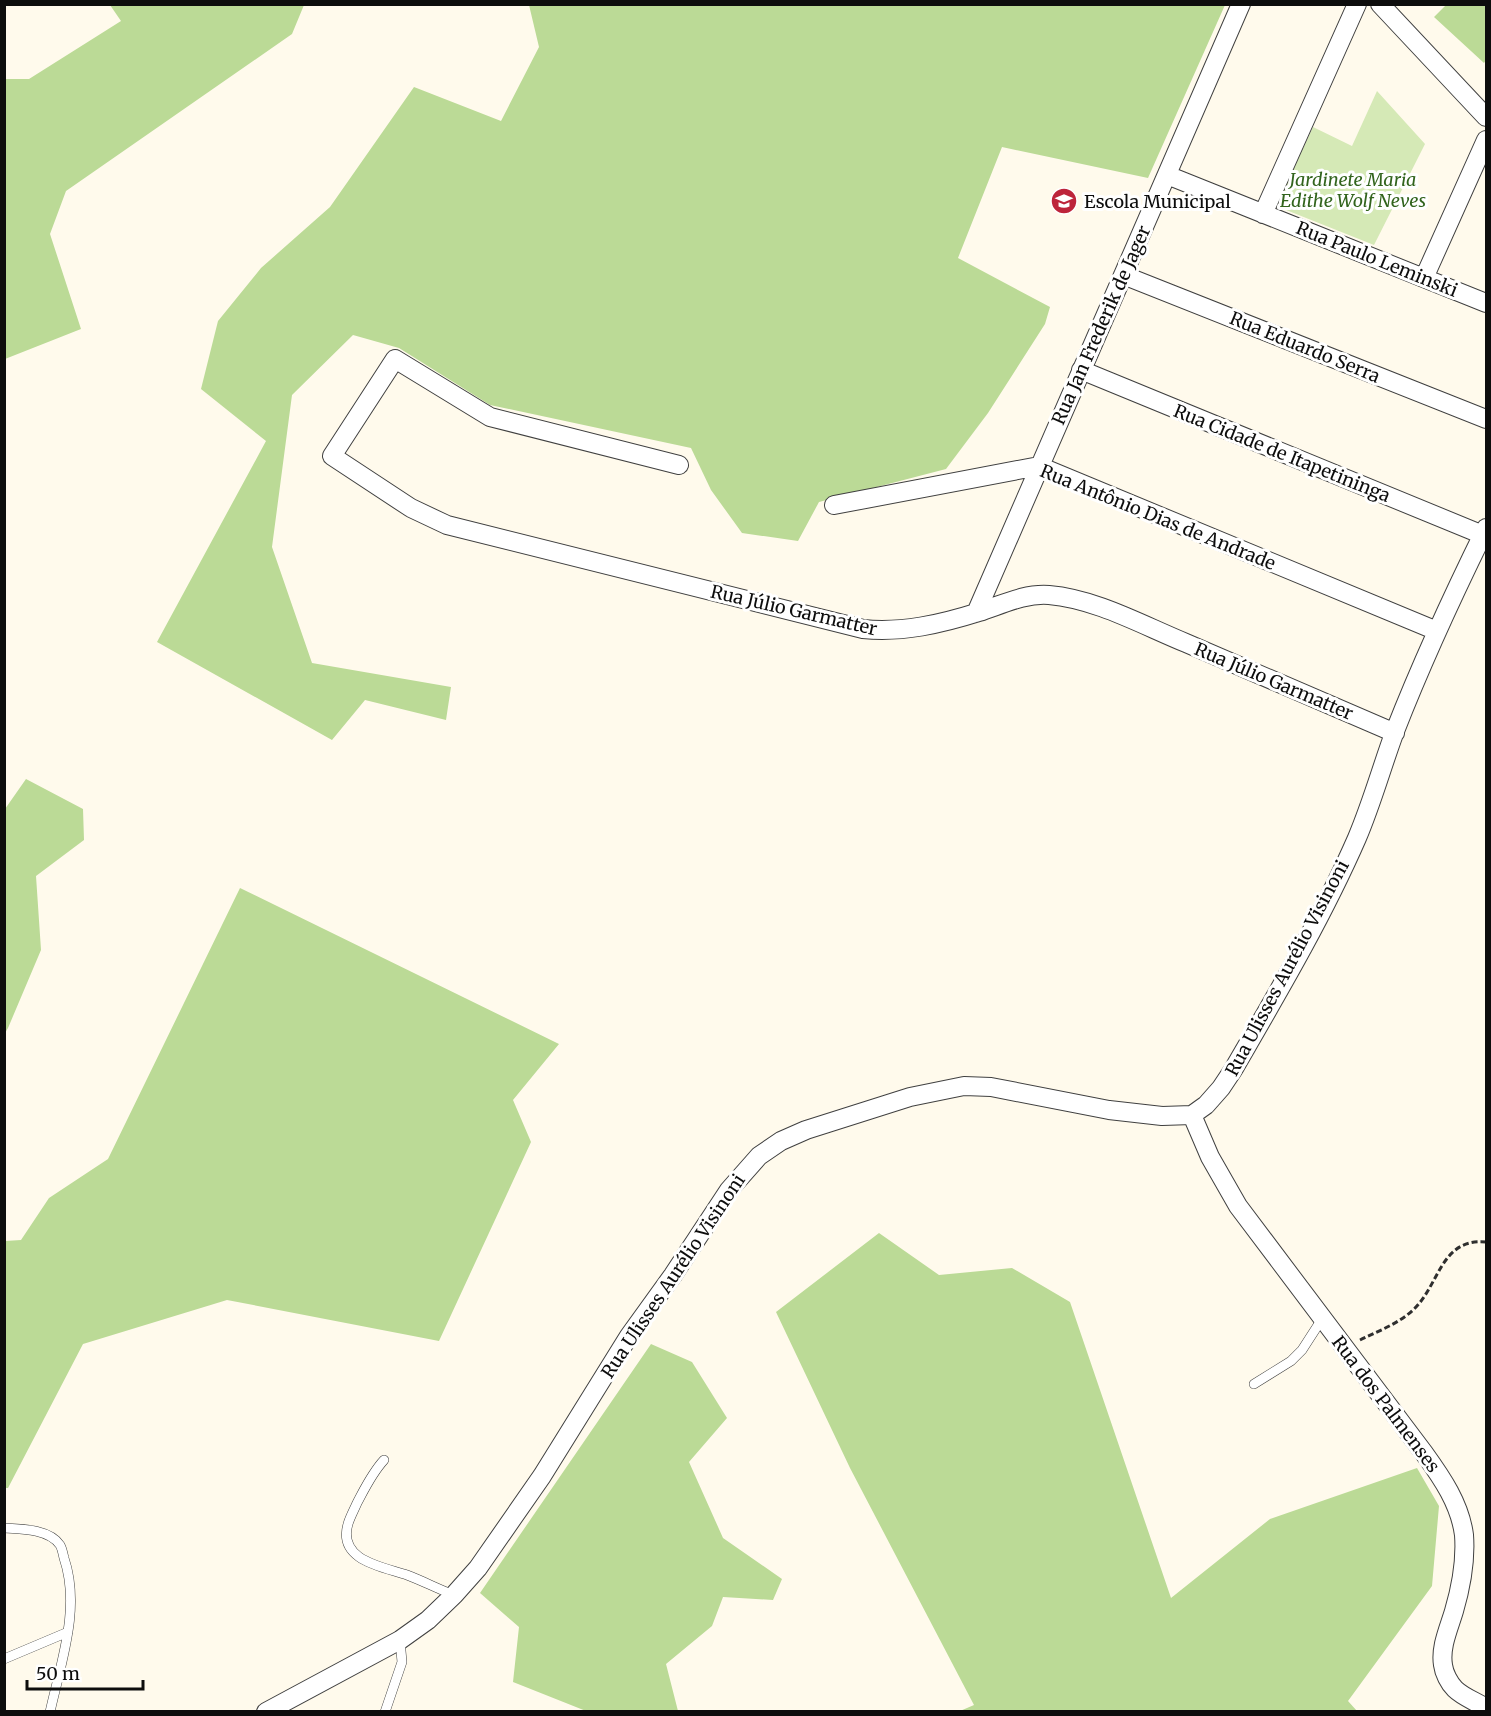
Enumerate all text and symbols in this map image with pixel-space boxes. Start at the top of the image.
park label: Jardinete Maria Edithe Wolf Neves [1280,168,1426,212]
school or university icon: Escola Municipal [1049,186,1079,216]
place label: Escola Municipal [1084,190,1231,213]
street label: Rua Paulo Leminski [1293,216,1461,302]
street label: Rua Jan Frederik de Jager [1047,222,1155,428]
street label: Rua Eduardo Serra [1226,306,1384,388]
street label: Rua Cidade de Itapetininga [1170,399,1394,507]
street label: Rua Antônio Dias de Andrade [1037,459,1279,575]
street label: Rua Júlio Garmatter [708,580,880,640]
street label: Rua Júlio Garmatter [1191,637,1357,725]
street label: Rua Ulisses Aurélio Visinoni [1220,856,1354,1080]
street label: Rua Ulisses Aurélio Visinoni [596,1169,750,1382]
street label: Rua dos Palmenses [1327,1331,1445,1477]
scale bar [27,1653,142,1691]
text: 50 m [36,1662,80,1685]

